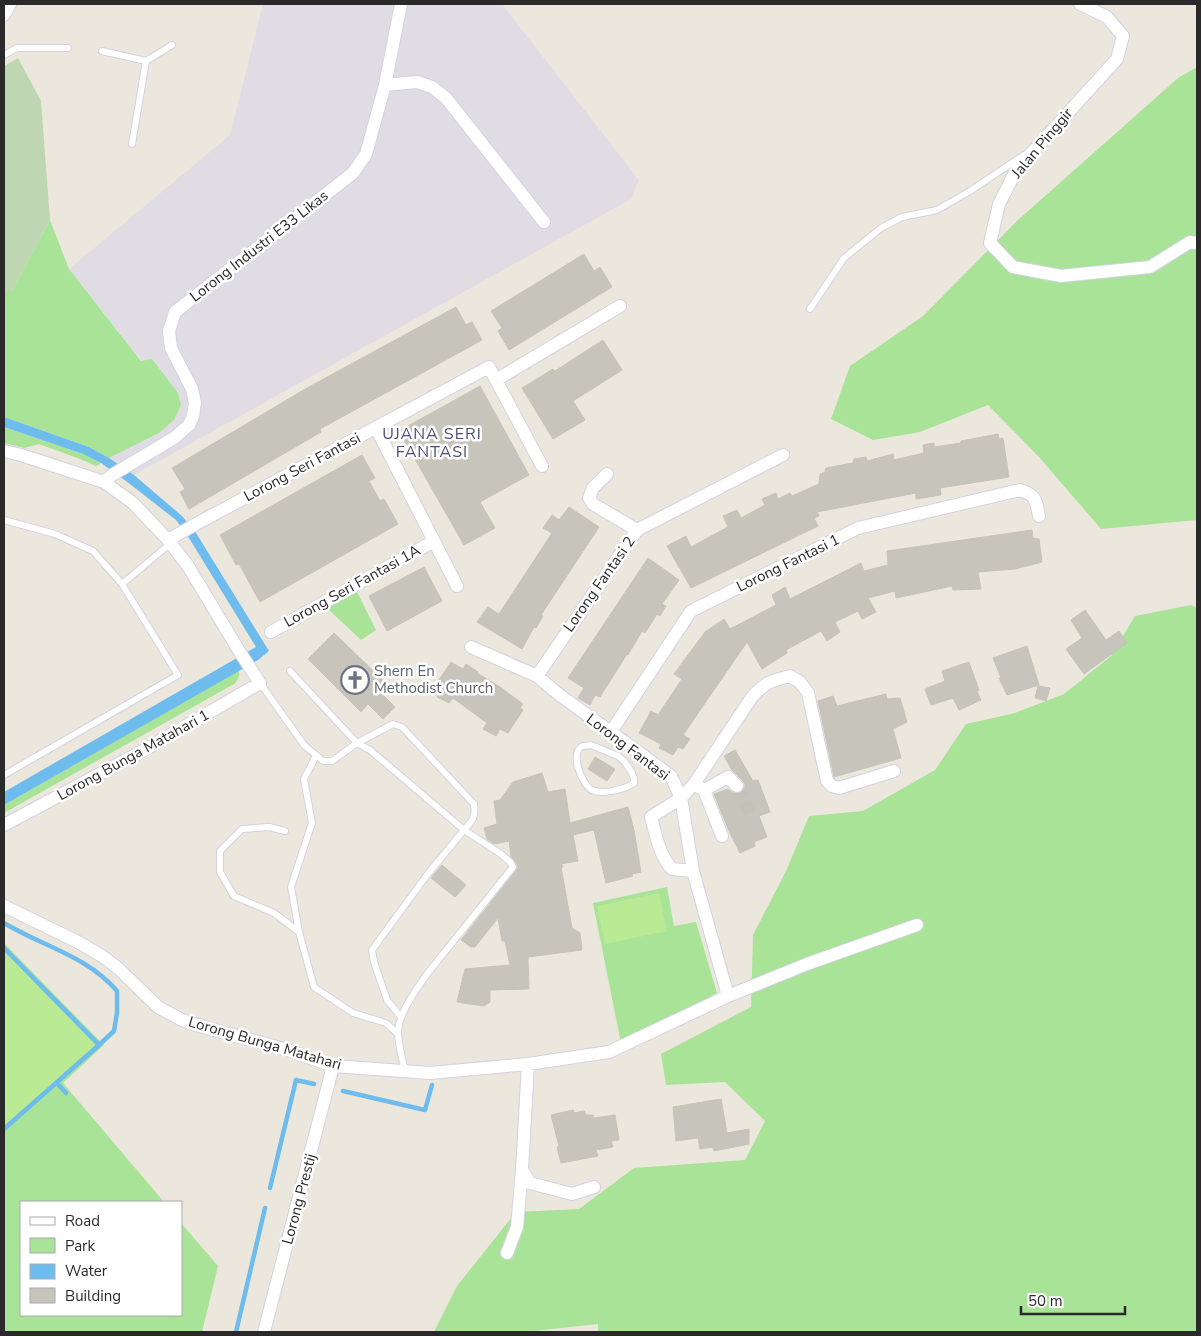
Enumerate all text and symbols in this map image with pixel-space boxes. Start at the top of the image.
street label: Jalan Pinggir [1006,103,1078,183]
street label: Lorong Industri E33 Likas [186,186,332,306]
district label: UJANA SERI FANTASI [382,423,482,463]
street label: Lorong Seri Fantasi [240,428,364,506]
street label: Lorong Fantasi 1 [733,529,843,597]
street label: Lorong Fantasi 2 [559,532,639,636]
street label: Lorong Seri Fantasi 1A [280,540,424,632]
place label: Shern En Methodist Church [374,661,493,698]
church icon: Shern En Methodist Church [340,665,370,695]
street label: Lorong Bunga Matahari 1 [53,705,213,805]
street label: Lorong Fantasi [582,709,674,785]
street label: Lorong Bunga Matahari [186,1012,344,1074]
street label: Lorong Prestij [277,1151,321,1247]
legend [20,1201,182,1316]
text: Road [65,1211,100,1231]
text: Park [65,1236,95,1256]
text: Water [65,1261,108,1281]
scale bar [1021,1284,1125,1316]
text: Building [65,1286,121,1306]
text: 50 m [1028,1291,1063,1311]

